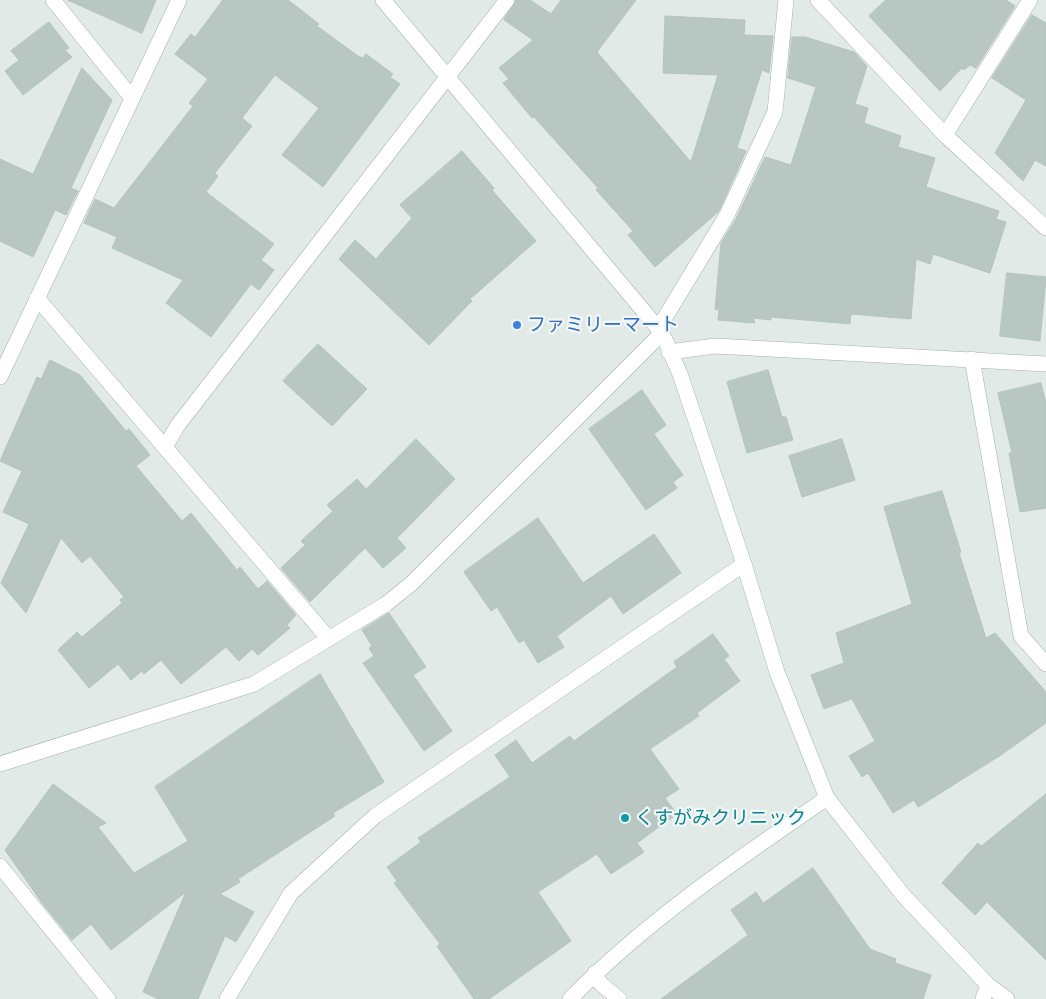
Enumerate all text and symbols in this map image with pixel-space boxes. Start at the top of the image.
place label: ファミリーマート [527,314,679,336]
marker: ファミリーマート [511,319,523,331]
place label: くすがみクリニック [635,807,806,829]
marker: くすがみクリニック [619,812,631,824]

